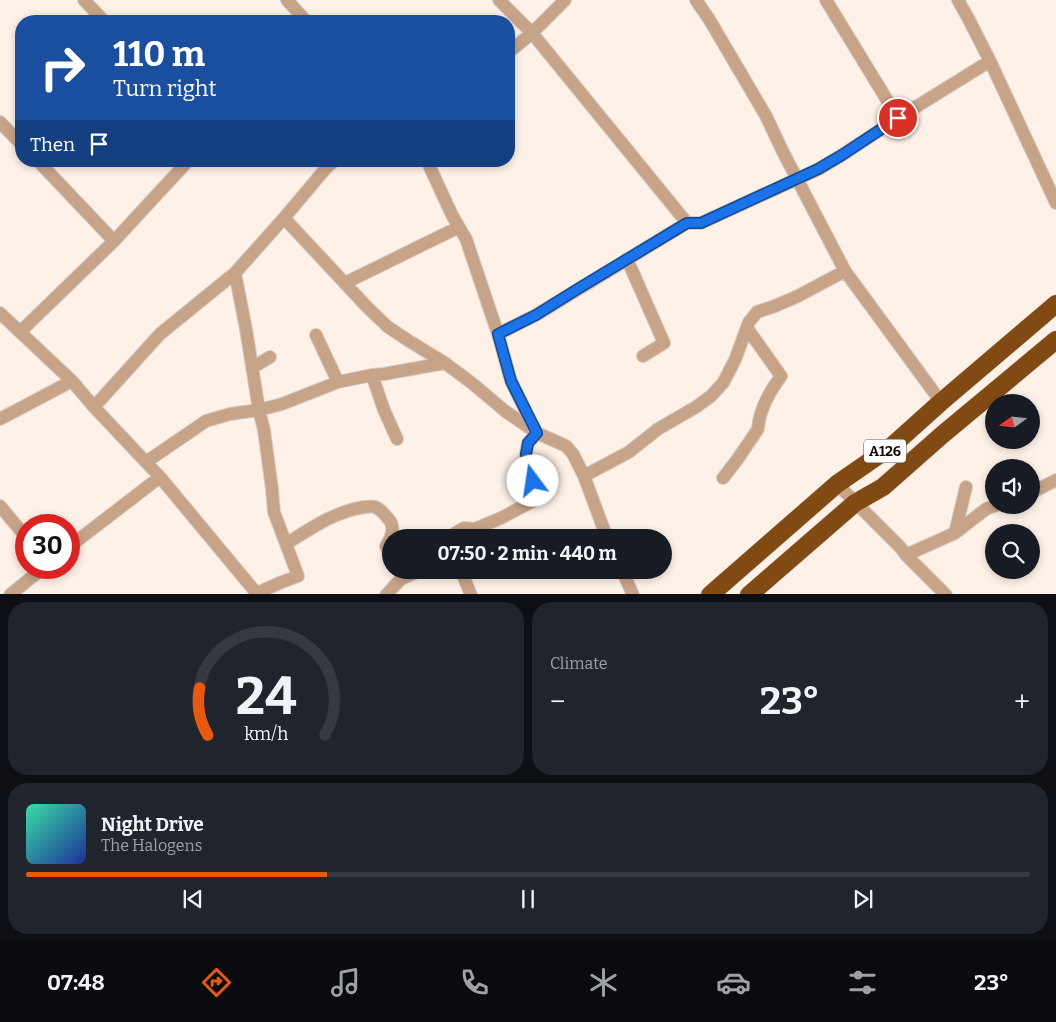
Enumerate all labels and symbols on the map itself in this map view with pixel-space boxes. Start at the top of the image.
pin [877,97,919,139]
north arrow [985,394,1040,449]
road number: A126 [864,440,906,462]
position arrow [506,454,558,506]
speed limit sign: 30 [15,514,80,579]

